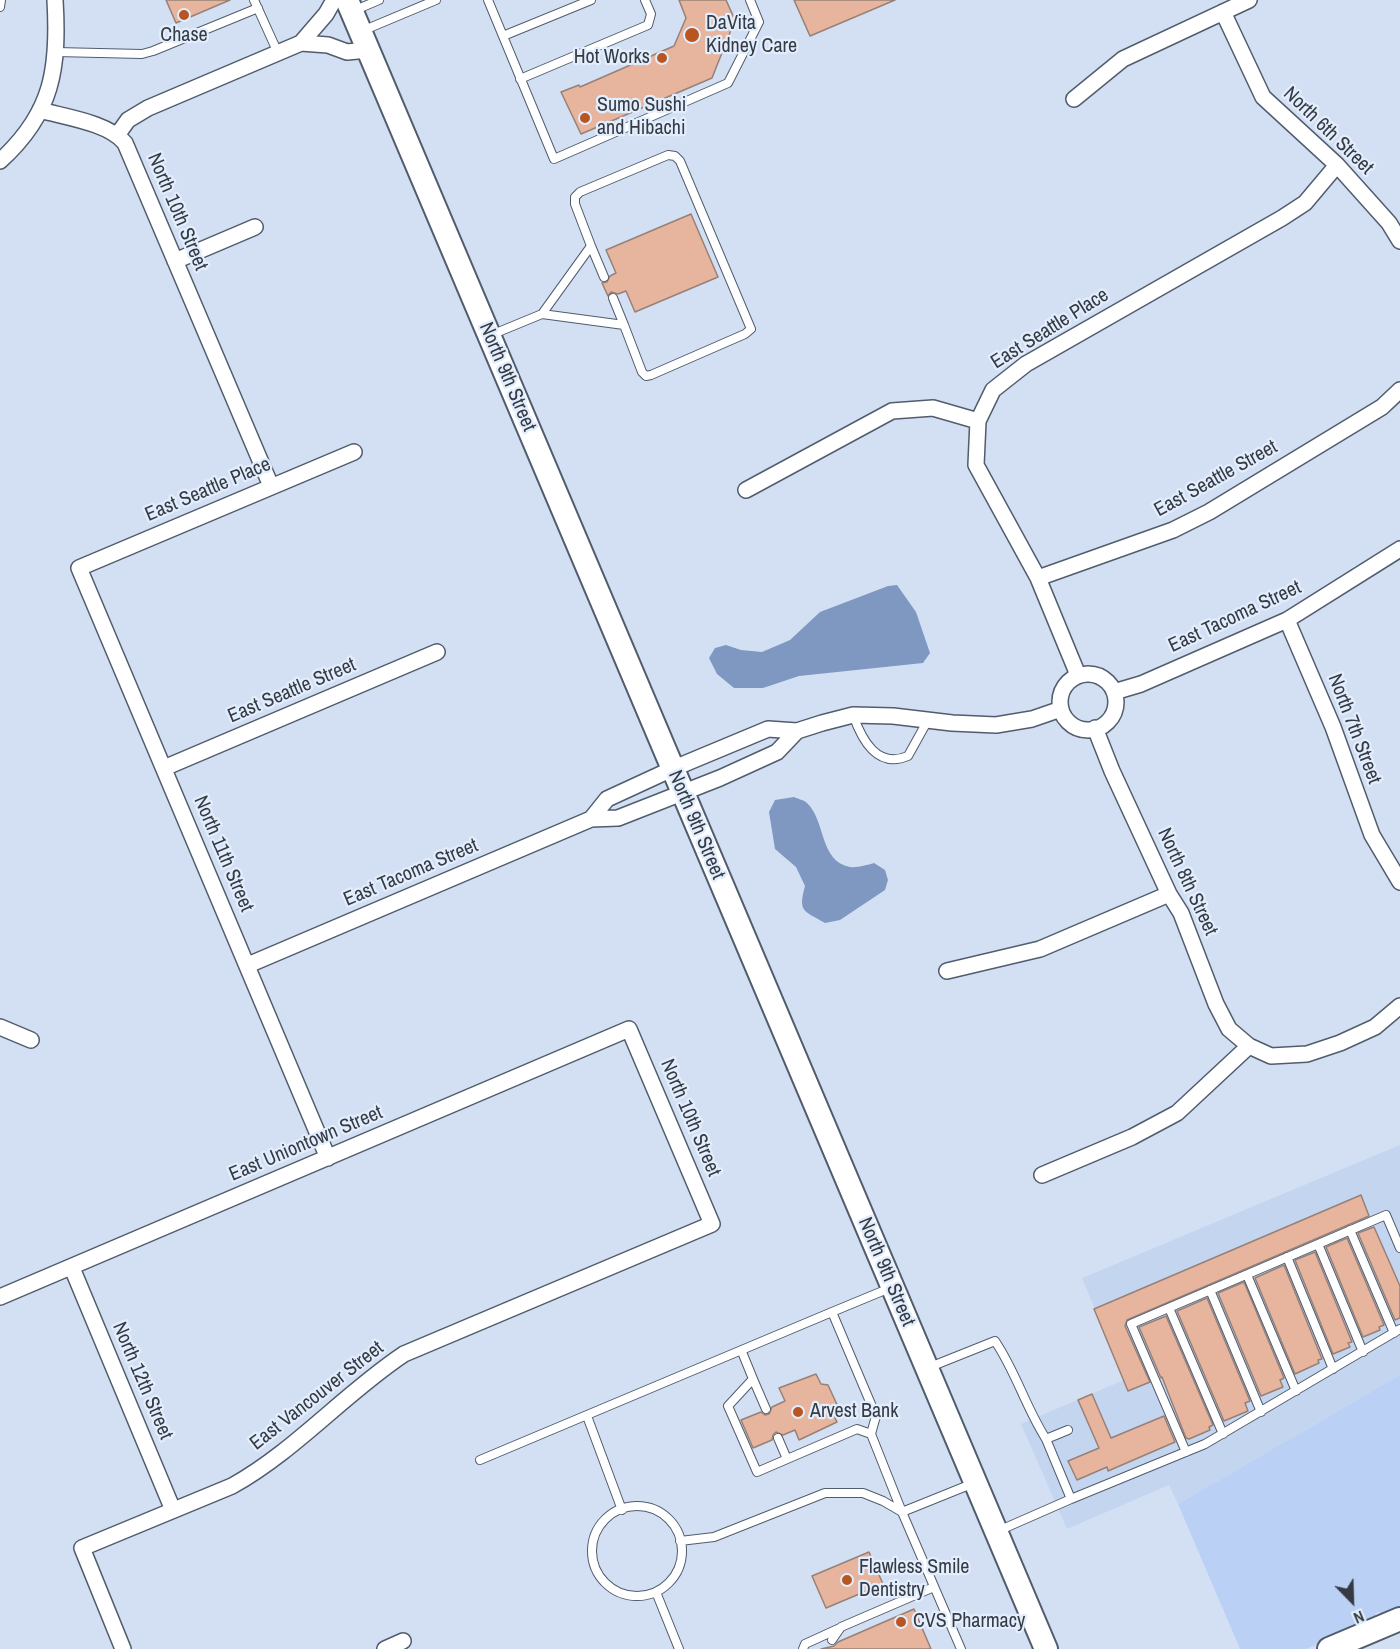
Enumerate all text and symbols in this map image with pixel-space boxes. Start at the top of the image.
marker: Chase [177,8,191,22]
place label: DaVita Kidney Care [706,12,797,59]
place label: Chase [160,24,208,48]
marker: DaVita Kidney Care [683,26,701,44]
place label: Hot Works [574,46,650,70]
marker: Hot Works [655,51,669,65]
street label: North 6th Street [1278,82,1378,180]
place label: Sumo Sushi and Hibachi [597,94,686,141]
marker: Sumo Sushi and Hibachi [578,111,592,125]
street label: North 10th Street [142,150,212,274]
street label: East Seattle Place [987,283,1113,375]
street label: North 9th Street [473,319,541,435]
street label: East Seattle Street [1150,435,1282,523]
street label: East Seattle Place [142,453,274,527]
street label: East Tacoma Street [1165,576,1305,658]
street label: East Seattle Street [224,653,360,729]
street label: North 7th Street [1322,671,1386,787]
street label: North 9th Street [662,767,730,883]
street label: North 11th Street [188,792,258,916]
street label: North 8th Street [1152,824,1222,940]
street label: East Tacoma Street [340,834,482,912]
street label: North 10th Street [655,1056,725,1180]
street label: East Uniontown Street [226,1101,386,1187]
street label: North 9th Street [852,1214,920,1330]
street label: North 12th Street [107,1319,177,1443]
street label: East Vancouver Street [245,1336,389,1456]
place label: Arvest Bank [810,1400,898,1424]
marker: Arvest Bank [791,1405,805,1419]
place label: Flawless Smile Dentistry [859,1556,969,1603]
north arrow [1322,1571,1382,1631]
marker: Flawless Smile Dentistry [840,1573,854,1587]
text: N [1350,1606,1368,1630]
place label: CVS Pharmacy [913,1610,1025,1634]
marker: CVS Pharmacy [894,1615,908,1629]

